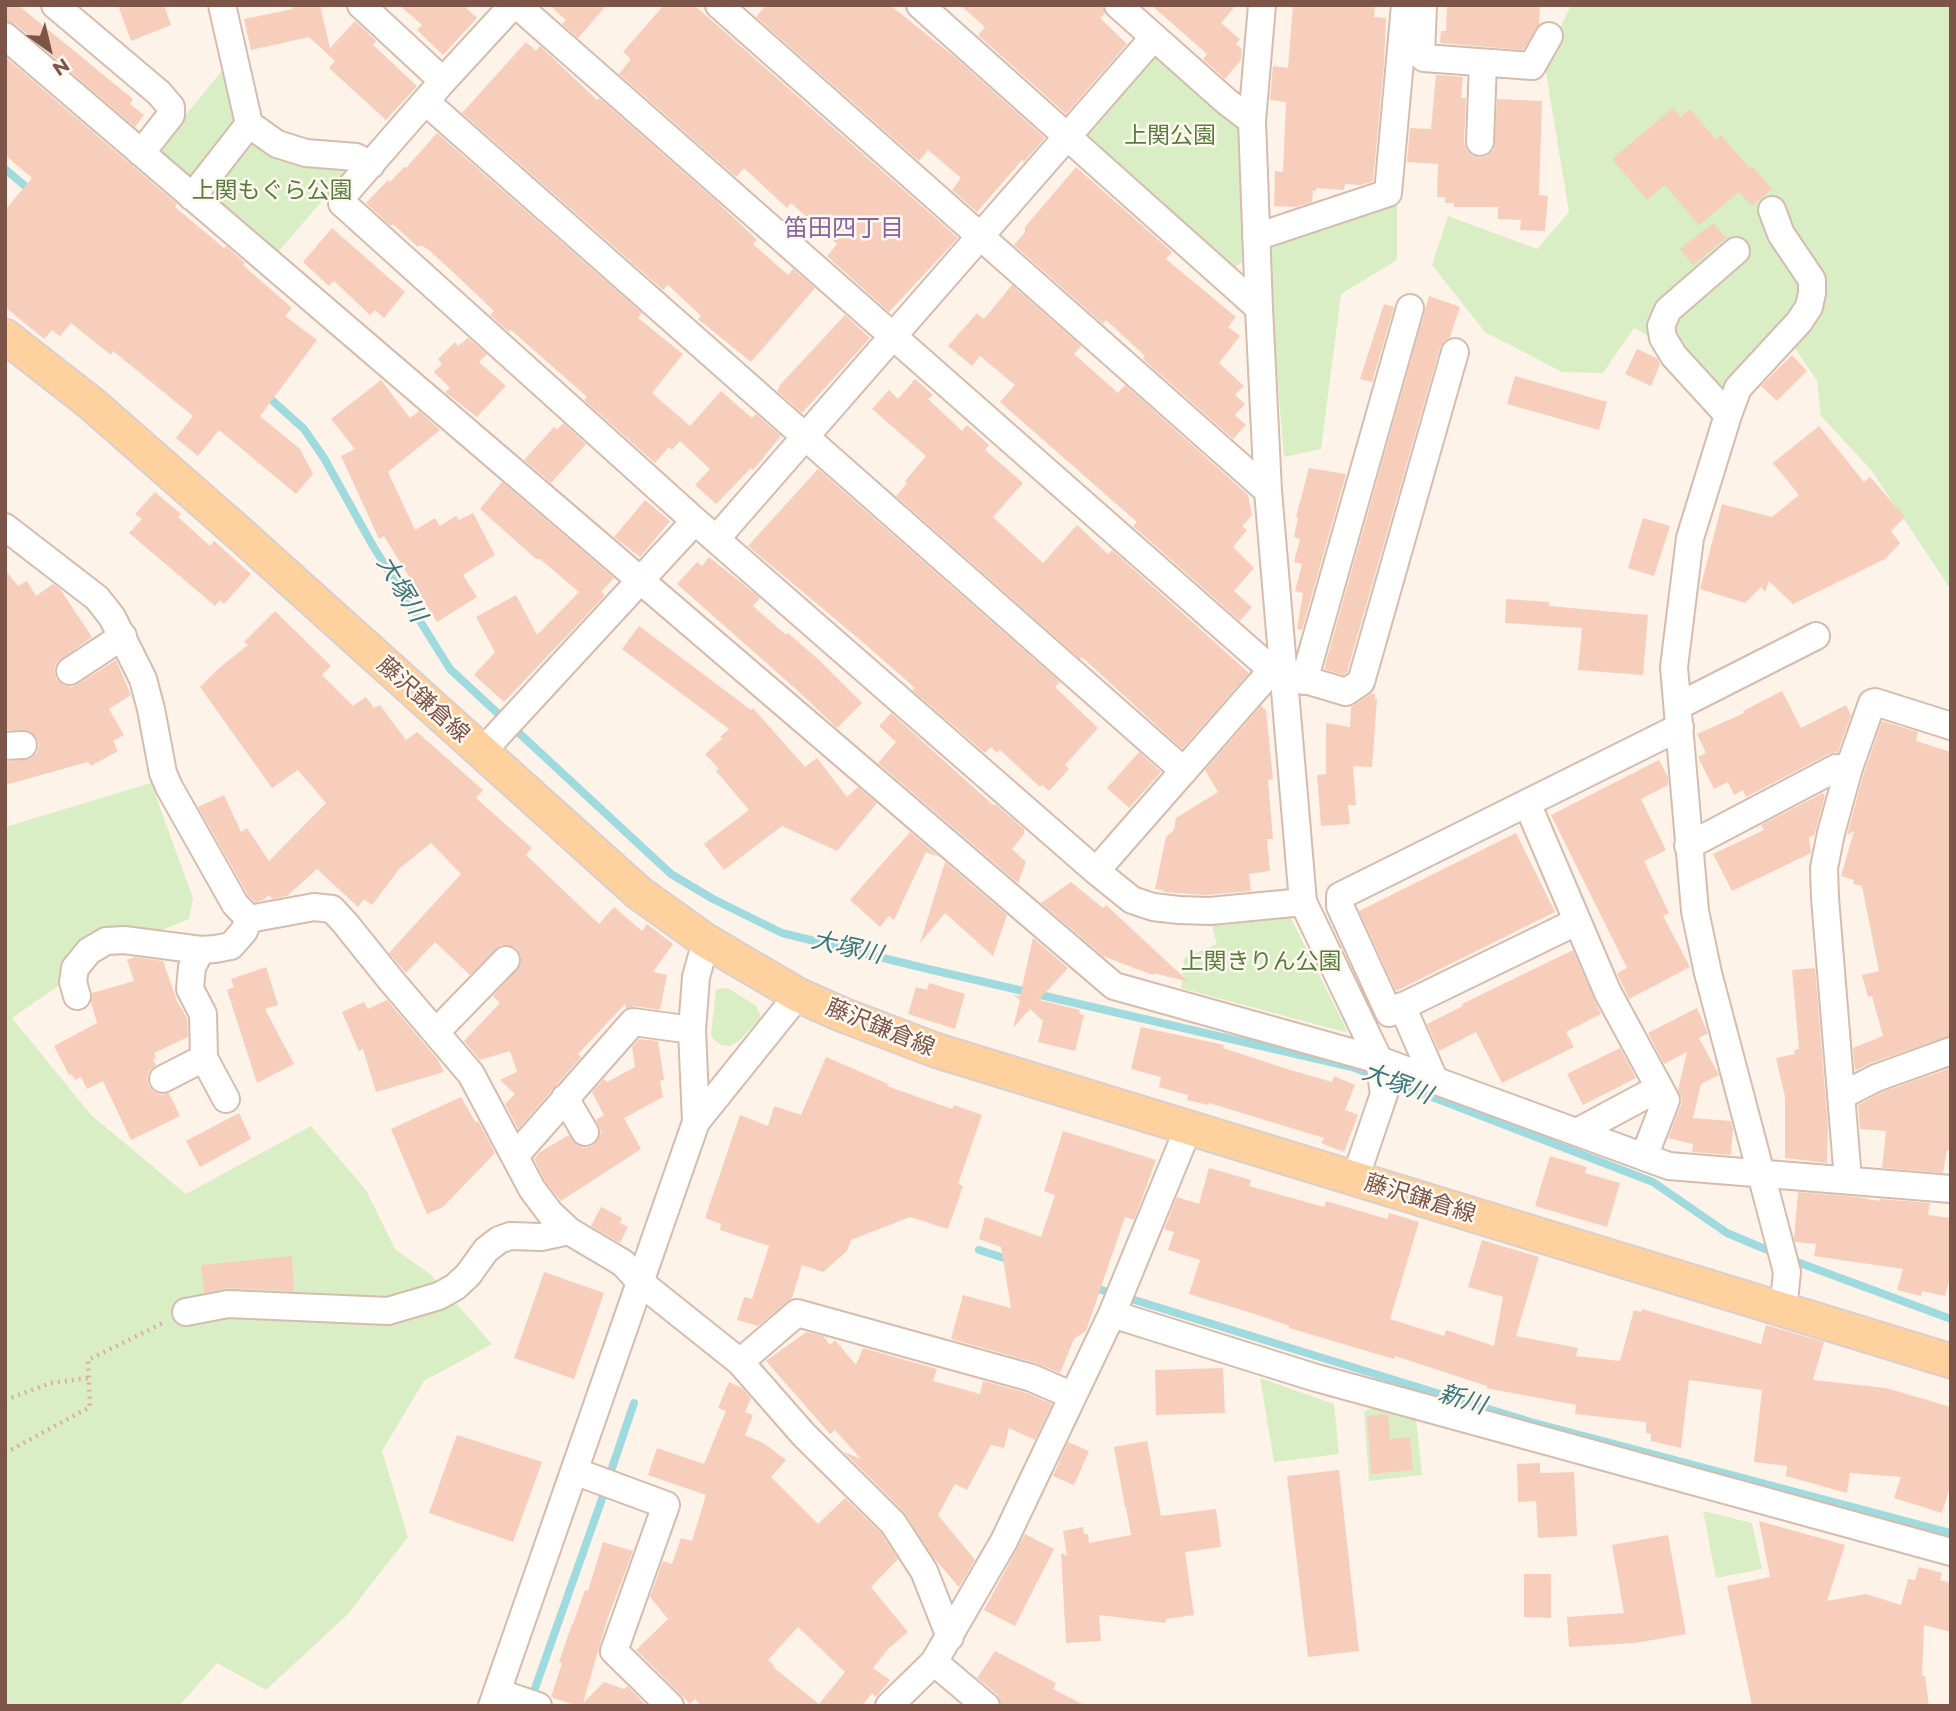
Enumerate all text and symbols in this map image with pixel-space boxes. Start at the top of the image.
north arrow [14,14,84,84]
text: N [48,53,74,81]
park label: 上関公園 [1124,122,1216,150]
park label: 上関もぐら公園 [192,177,352,205]
district label: 笛田四丁目 [784,215,904,243]
water label: 大塚川 [370,551,432,627]
street label: 藤沢鎌倉線 [371,651,475,749]
water label: 大塚川 [809,926,885,970]
park label: 上関きりん公園 [1181,948,1341,976]
street label: 藤沢鎌倉線 [822,994,938,1062]
water label: 大塚川 [1358,1058,1436,1110]
street label: 藤沢鎌倉線 [1361,1169,1479,1229]
water label: 新川 [1435,1379,1489,1421]

